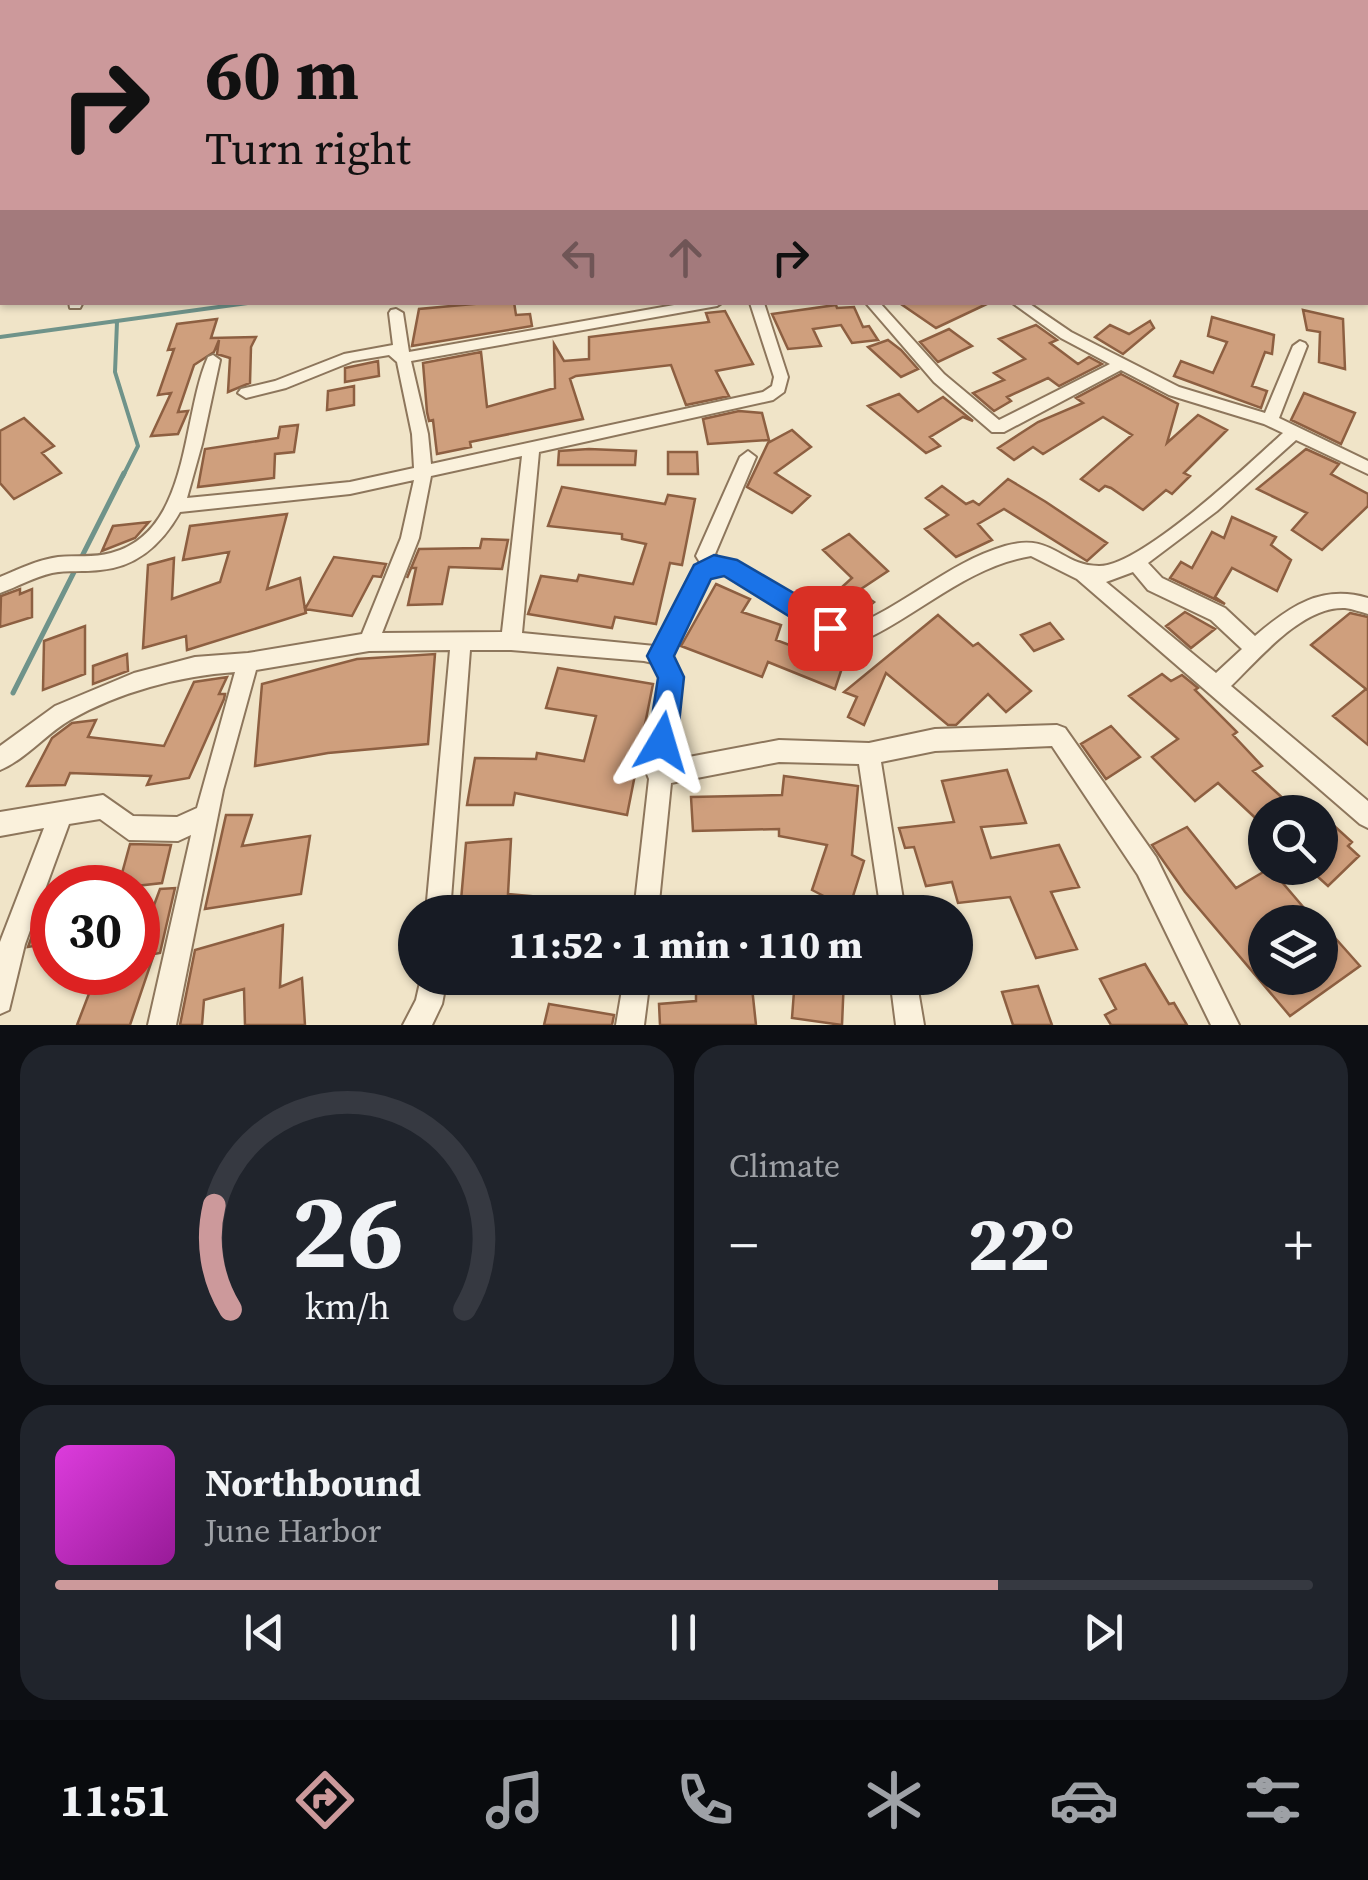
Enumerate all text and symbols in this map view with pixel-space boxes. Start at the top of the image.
text: 60 m [205,26,359,122]
icon: right [40,40,170,170]
text: Turn right [205,117,411,179]
icon: left [553,230,608,285]
icon: ahead [658,230,713,285]
icon: right [763,230,818,285]
pin [788,586,873,671]
icon: arrive [803,601,858,656]
position arrow [610,690,714,794]
map controls [1248,795,1338,995]
button: search [1248,795,1338,885]
speed limit sign: 30 [30,865,160,995]
button: layers [1248,905,1338,995]
text: 11:52 · 1 min · 110 m [508,919,863,971]
text: Climate [729,1144,840,1188]
text: 26 [291,1159,403,1302]
text: 22° [967,1192,1075,1295]
text: − [729,1207,758,1282]
text: + [1284,1207,1313,1282]
text: km/h [304,1282,390,1331]
text: Northbound [205,1457,421,1509]
text: June Harbor [205,1509,381,1553]
icon: previous [237,1605,292,1660]
icon: pause [656,1605,711,1660]
icon: next [1076,1605,1131,1660]
icon: directions [290,1765,360,1835]
icon: music [480,1765,550,1835]
icon: phone [670,1765,740,1835]
icon: climate [859,1765,929,1835]
icon: car [1049,1765,1119,1835]
icon: filters [1238,1765,1308,1835]
text: 11:51 [60,1769,171,1831]

